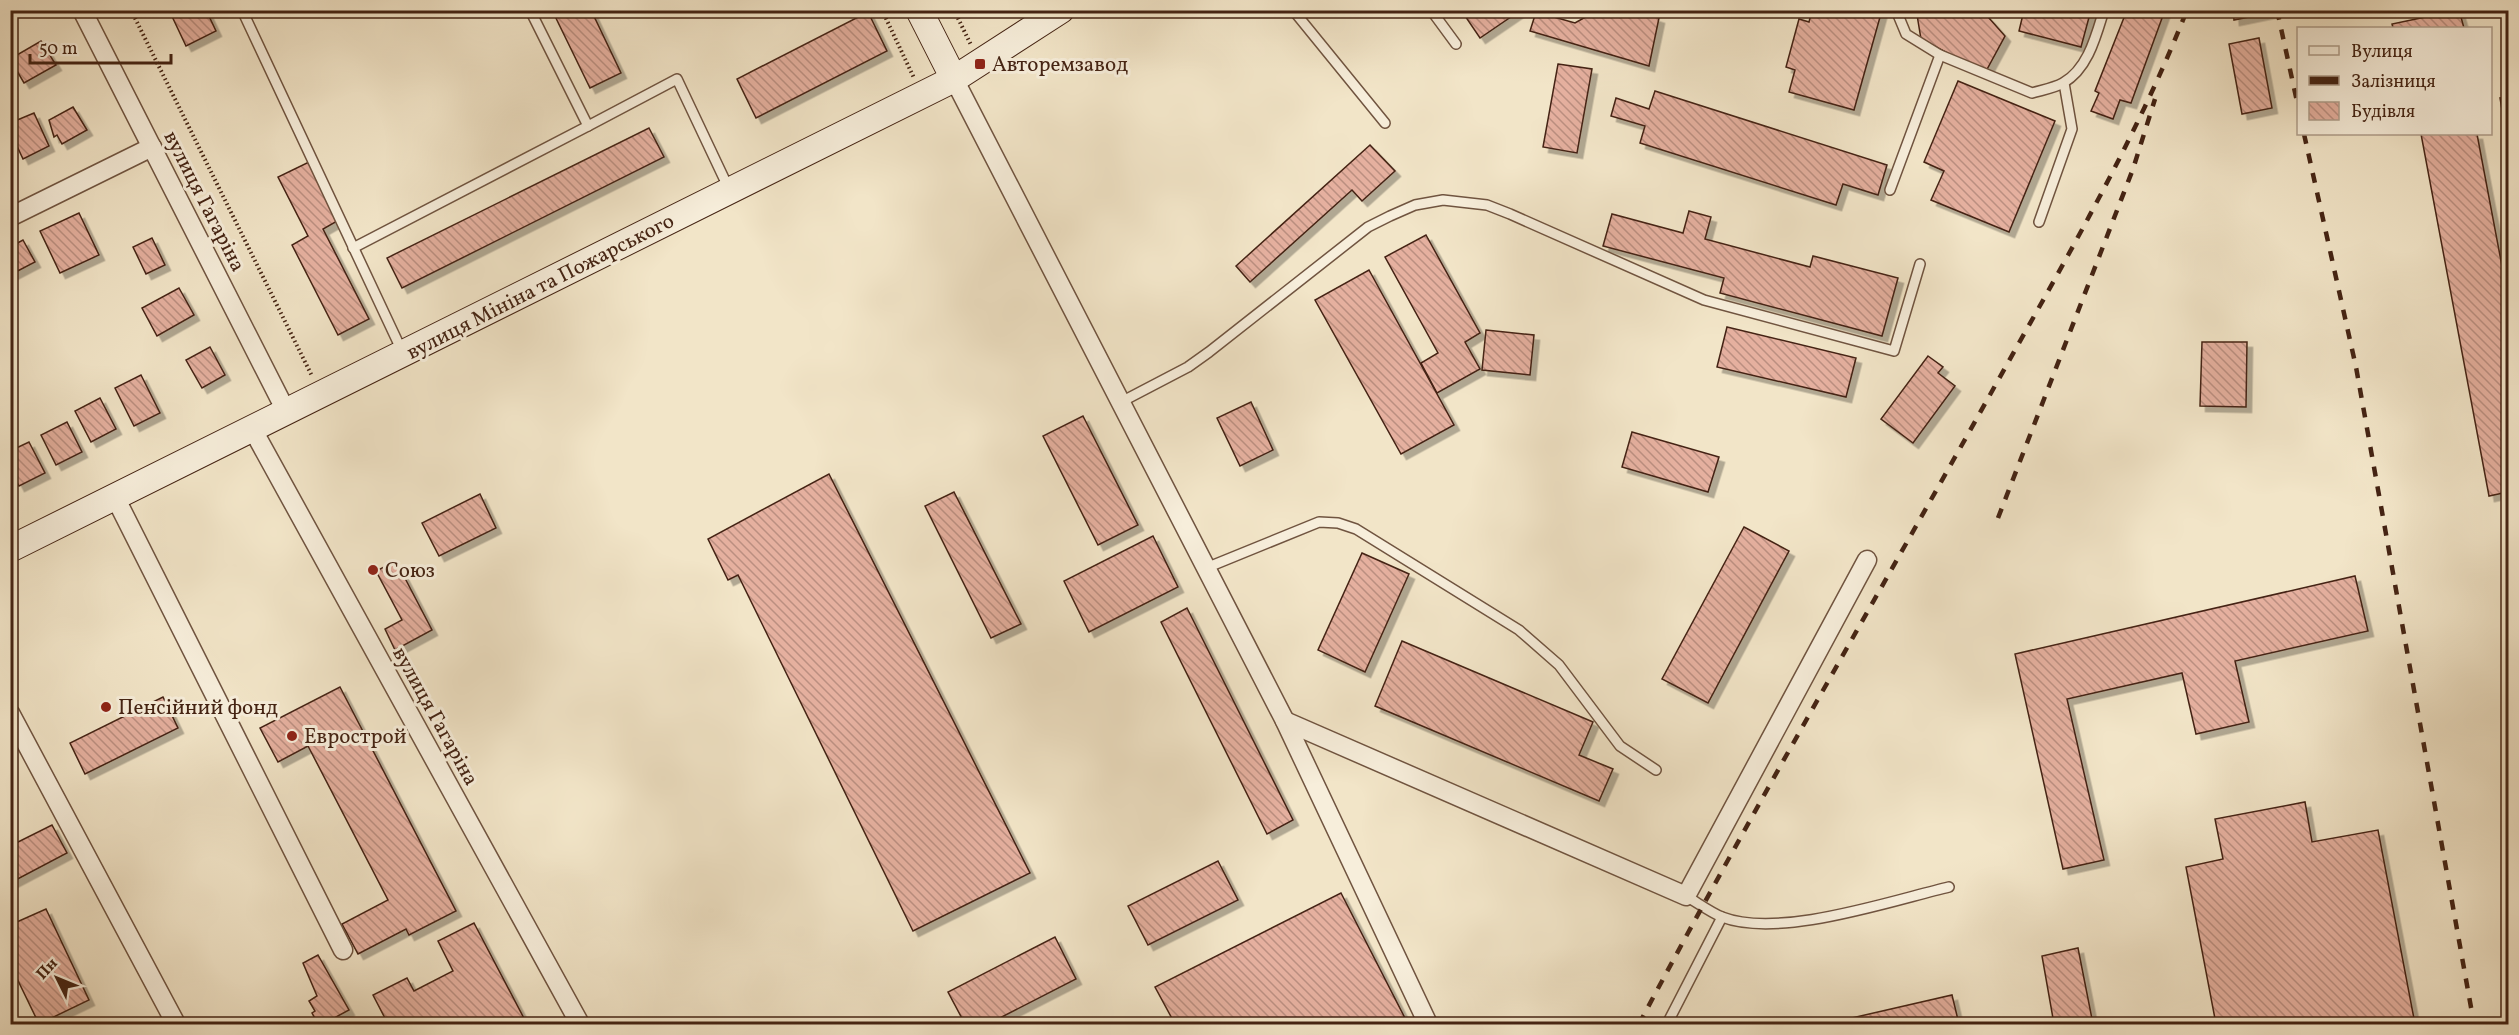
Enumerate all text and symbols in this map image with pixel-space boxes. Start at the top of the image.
scale bar [30,27,171,65]
legend [2297,27,2492,135]
text: 50 m [39,37,78,62]
text: Вулиця [2351,40,2413,65]
place label: Авторемзавод [992,51,1128,80]
marker: Авторемзавод [973,57,987,71]
text: Залізниця [2351,70,2436,95]
text: Будівля [2351,100,2415,125]
street label: вулиця Гагаріна [156,126,252,277]
street label: вулиця Мініна та Пожарського [402,207,679,368]
place label: Союз [385,557,435,586]
marker: Союз [366,563,380,577]
street label: вулиця Гагаріна [385,642,485,791]
place label: Пенсійний фонд [118,694,278,723]
marker: Пенсійний фонд [99,700,113,714]
place label: Еврострой [304,723,407,752]
marker: Еврострой [285,729,299,743]
north arrow [27,948,87,1008]
text: Пн [32,953,63,985]

